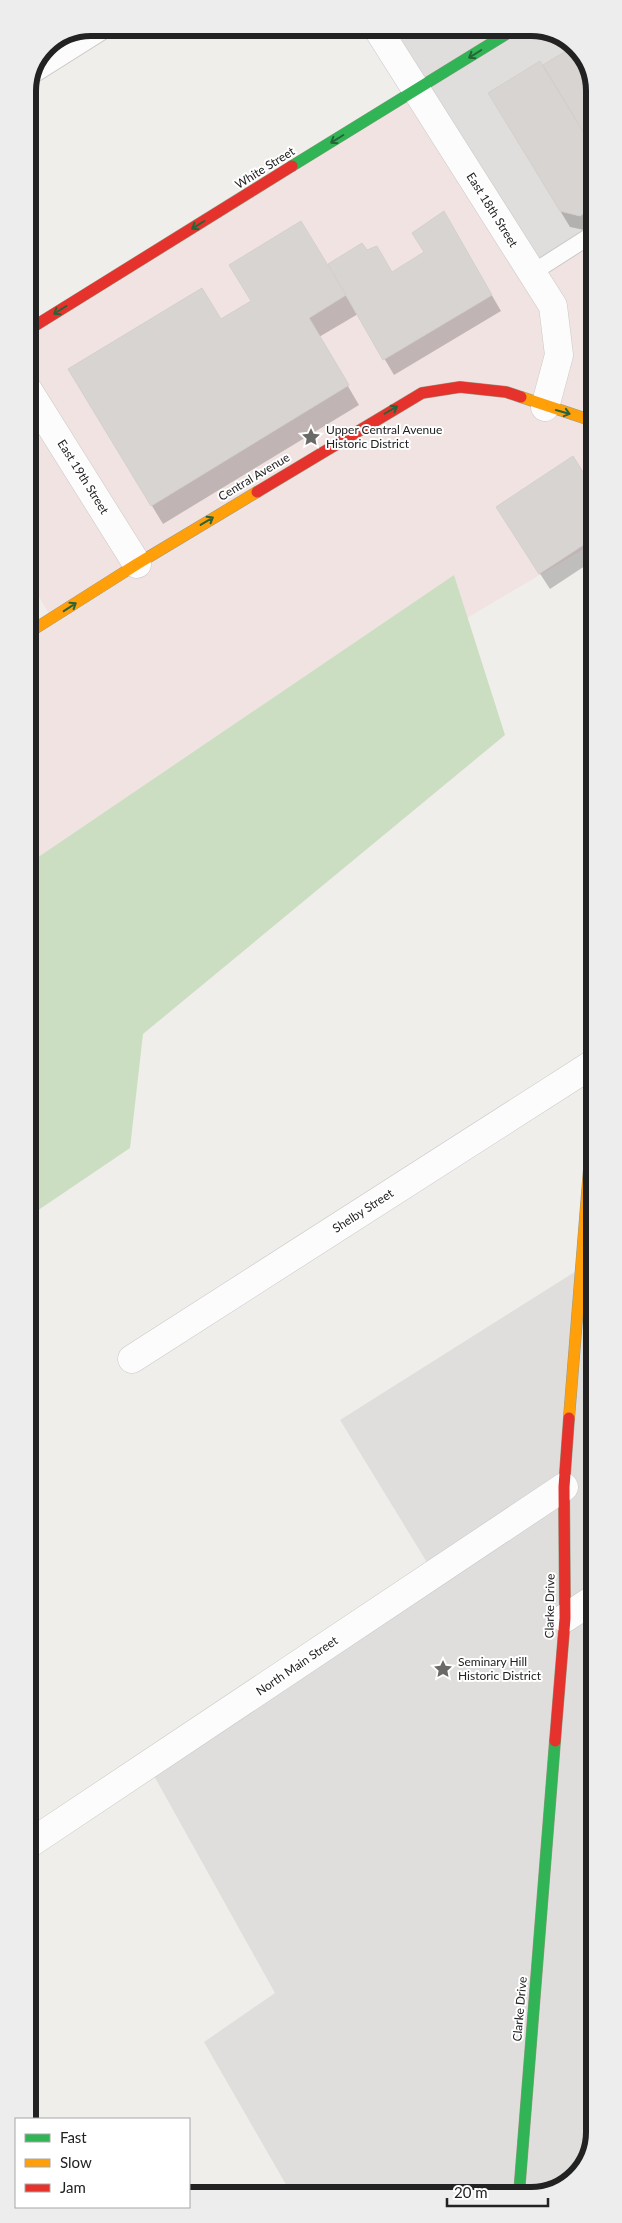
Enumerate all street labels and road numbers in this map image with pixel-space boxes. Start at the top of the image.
street label: White Street [232,143,298,192]
street label: East 18th Street [464,170,522,250]
street label: East 19th Street [55,437,113,517]
street label: Central Avenue [215,449,292,504]
street label: Shelby Street [330,1185,396,1236]
street label: Clarke Drive [541,1573,558,1639]
street label: North Main Street [253,1632,341,1698]
street label: Clarke Drive [509,1976,530,2042]

